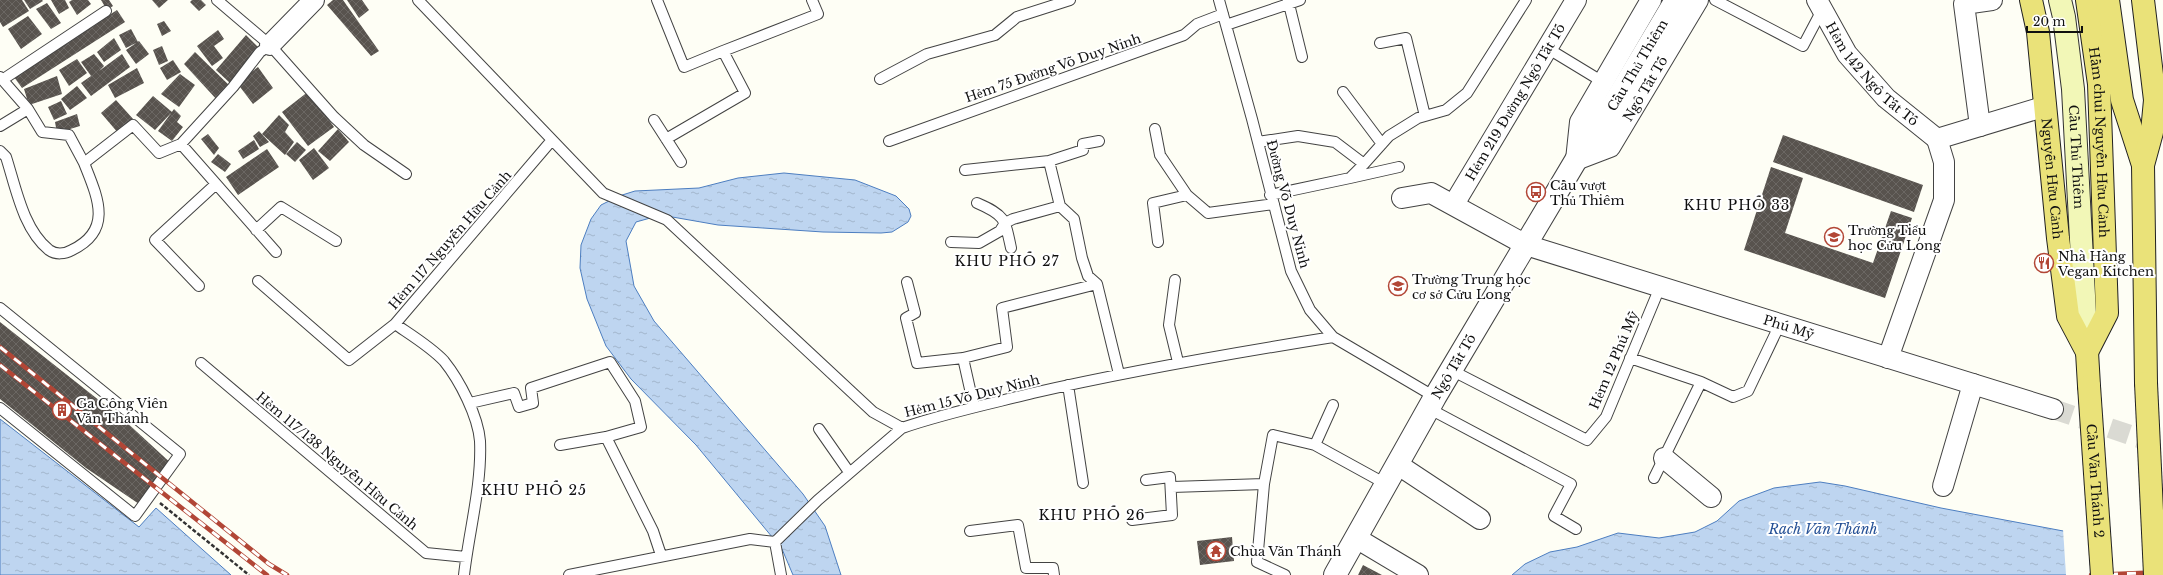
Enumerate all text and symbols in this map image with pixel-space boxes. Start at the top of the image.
scale bar [2027,8,2082,34]
text: 20 m [2033,14,2065,29]
street label: Cầu Thủ Thiêm [1603,16,1671,114]
street label: Hẻm 142 Ngô Tất Tố [1822,19,1922,129]
street label: Hẻm 219 Đường Ngô Tất Tố [1462,20,1569,184]
street label: Hẻm 75 Đường Võ Duy Ninh [963,30,1143,106]
street label: Hầm chui Nguyễn Hữu Cảnh [2085,46,2113,238]
street label: Ngô Tất Tố [1619,53,1671,124]
street label: Cầu Thủ Thiêm [2065,104,2088,209]
street label: Nguyễn Hữu Cảnh [2038,117,2067,240]
street label: Đường Võ Duy Ninh [1263,138,1313,270]
street label: Hẻm 117 Nguyễn Hữu Cảnh [385,167,515,313]
place label: Cầu vượt Thủ Thiêm [1550,177,1624,209]
bus stop icon: Cầu vượt Thủ Thiêm [1525,181,1547,203]
district label: KHU PHỐ 33 [1684,195,1790,214]
place label: Trường Tiểu học Cửu Long [1848,222,1941,254]
school or university icon: Trường Tiểu học Cửu Long [1823,226,1845,248]
place label: Nhà Hàng Vegan Kitchen [2057,248,2154,280]
district label: KHU PHỐ 27 [954,251,1060,270]
restaurant icon: Nhà Hàng Vegan Kitchen [2033,252,2055,274]
place label: Trường Trung học cơ sở Cửu Long [1412,271,1531,303]
school or university icon: Trường Trung học cơ sở Cửu Long [1387,275,1409,297]
street label: Hẻm 12 Phú Mỹ [1586,308,1643,412]
street label: Phú Mỹ [1761,311,1817,343]
street label: Ngô Tất Tố [1427,330,1479,402]
street label: Hẻm 15 Võ Duy Ninh [903,371,1042,421]
street label: Hẻm 117/138 Nguyễn Hữu Cảnh [253,388,422,534]
place label: Ga Công Viên Văn Thánh [75,395,168,427]
building icon: Ga Công Viên Văn Thánh [51,399,73,421]
street label: Cầu Văn Thánh 2 [2083,423,2108,538]
district label: KHU PHỐ 25 [481,480,587,499]
district label: KHU PHỐ 26 [1038,505,1146,524]
water label: Rạch Văn Thánh [1767,520,1878,538]
temple icon: Chùa Văn Thánh [1205,540,1227,562]
place label: Chùa Văn Thánh [1230,543,1341,560]

